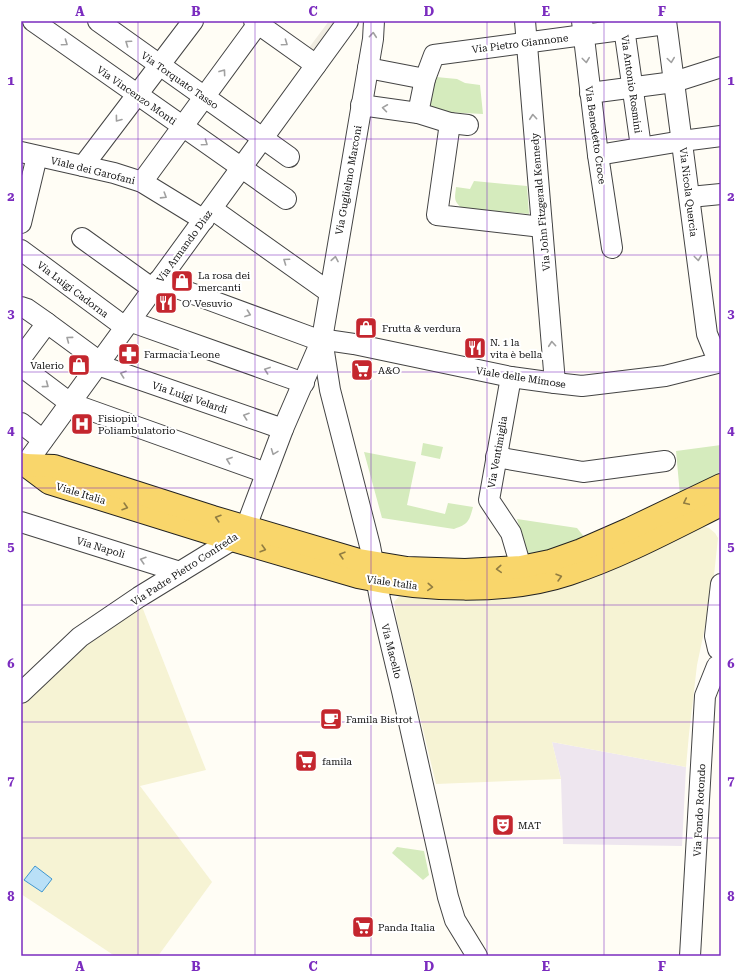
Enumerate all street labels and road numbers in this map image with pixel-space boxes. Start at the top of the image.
street label: Via Pietro Giannone [471,32,569,55]
street label: Via Antonio Rosmini [619,34,644,134]
street label: Via Torquato Tasso [139,50,220,111]
street label: Via Vincenzo Monti [95,64,179,127]
street label: Via Benedetto Croce [583,85,608,185]
street label: Via Guglielmo Marconi [333,125,364,236]
street label: Via John Fitzgerald Kennedy [529,132,552,271]
street label: Via Nicola Quercia [678,147,700,238]
street label: Viale dei Garofani [50,155,136,186]
street label: Via Armando Diaz [155,208,214,284]
street label: Via Luigi Cadorna [35,259,111,320]
street label: Viale delle Mimose [475,365,567,390]
street label: Via Luigi Velardi [151,379,229,416]
street label: Via Ventimiglia [486,415,509,489]
street label: Viale Italia [55,481,108,506]
street label: Via Padre Pietro Confreda [129,531,240,608]
street label: Via Napoli [75,535,127,560]
street label: Viale Italia [366,573,419,592]
street label: Via Macello [379,623,404,680]
street label: Via Fondo Rotondo [692,763,707,857]

